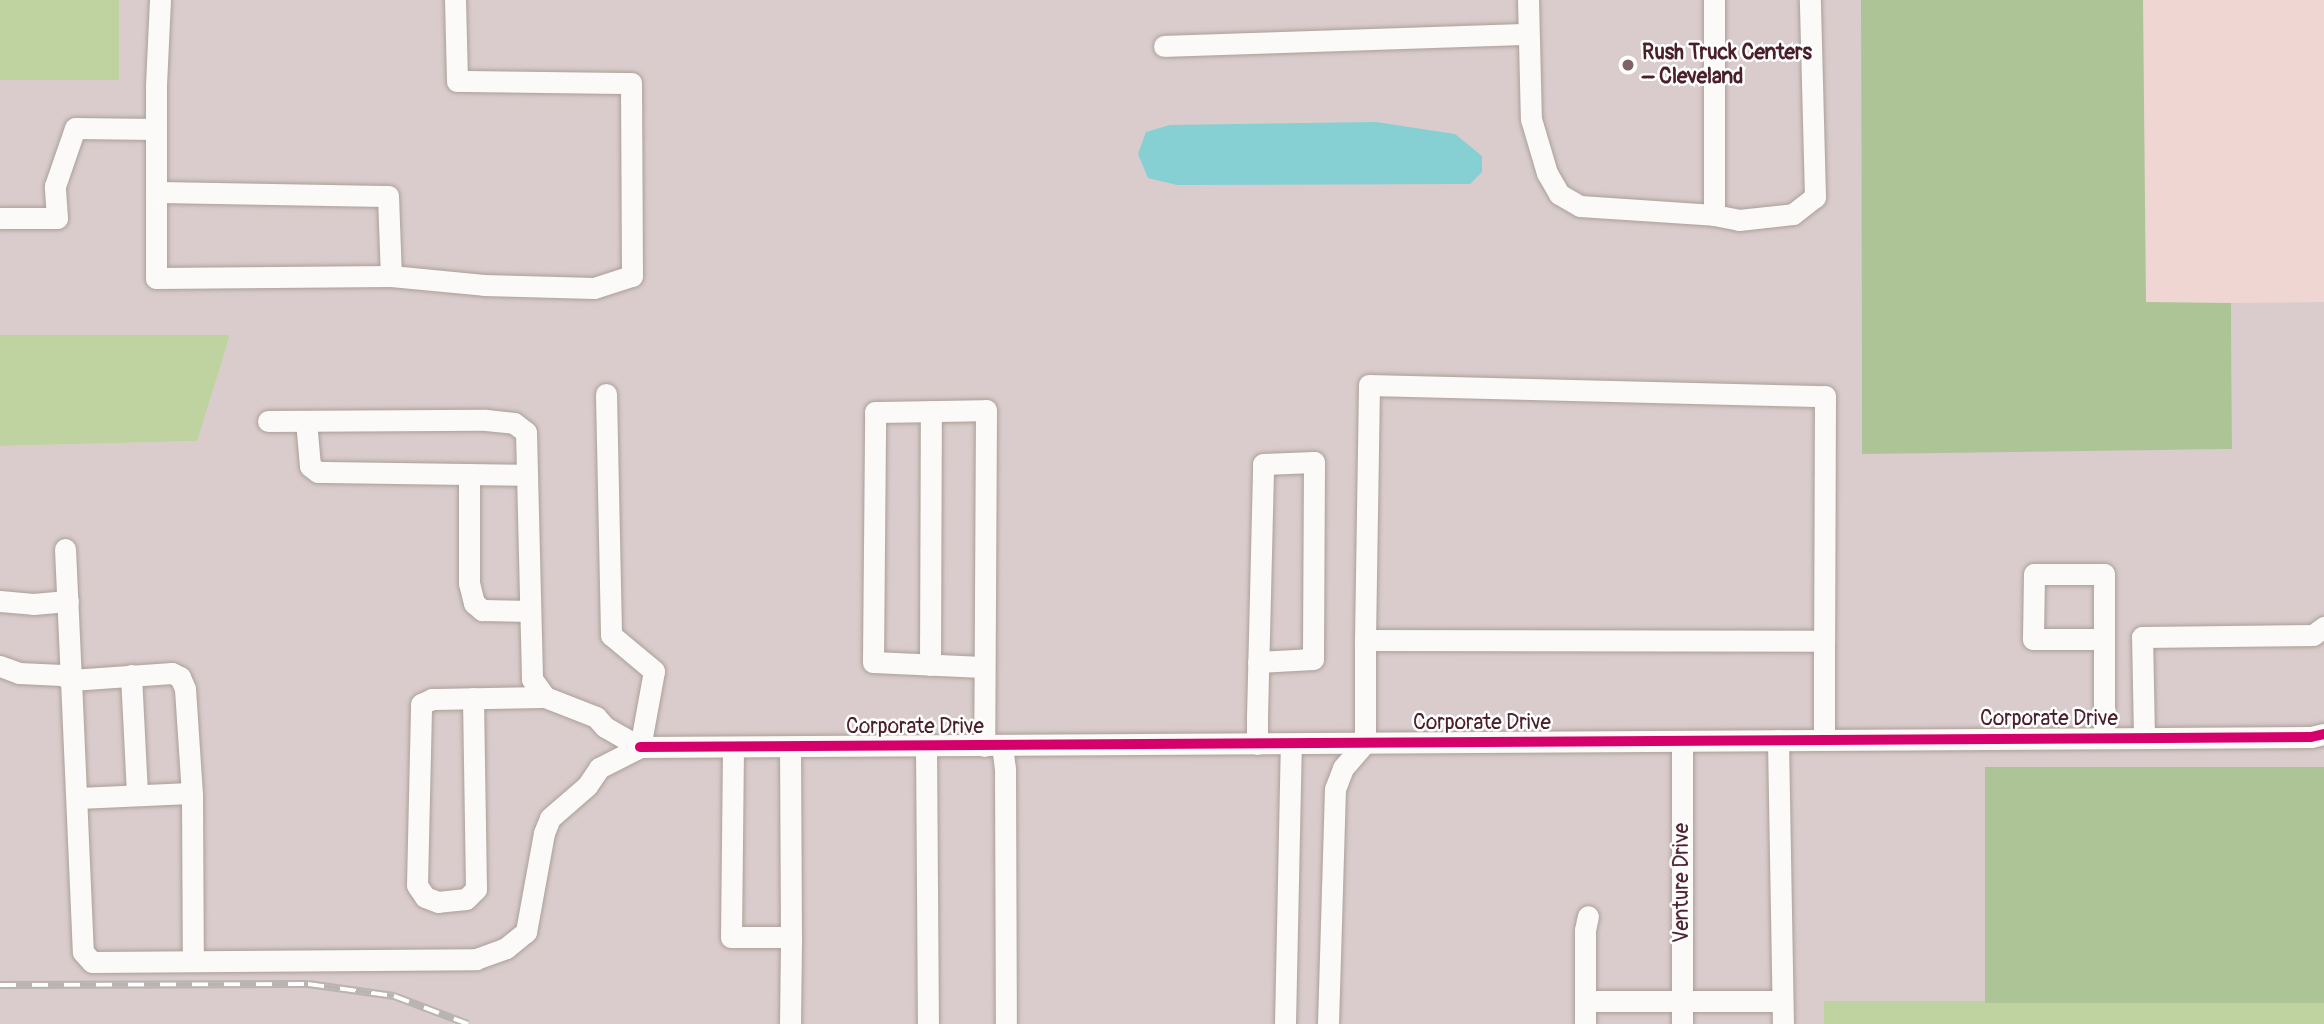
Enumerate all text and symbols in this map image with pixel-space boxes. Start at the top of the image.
place label: Rush Truck Centers – Cleveland [1642,40,1812,90]
marker: Rush Truck Centers – Cleveland [1620,57,1636,73]
street label: Corporate Drive [1980,706,2118,732]
street label: Corporate Drive [1413,710,1551,736]
street label: Corporate Drive [846,714,984,740]
street label: Venture Drive [1669,823,1695,943]

